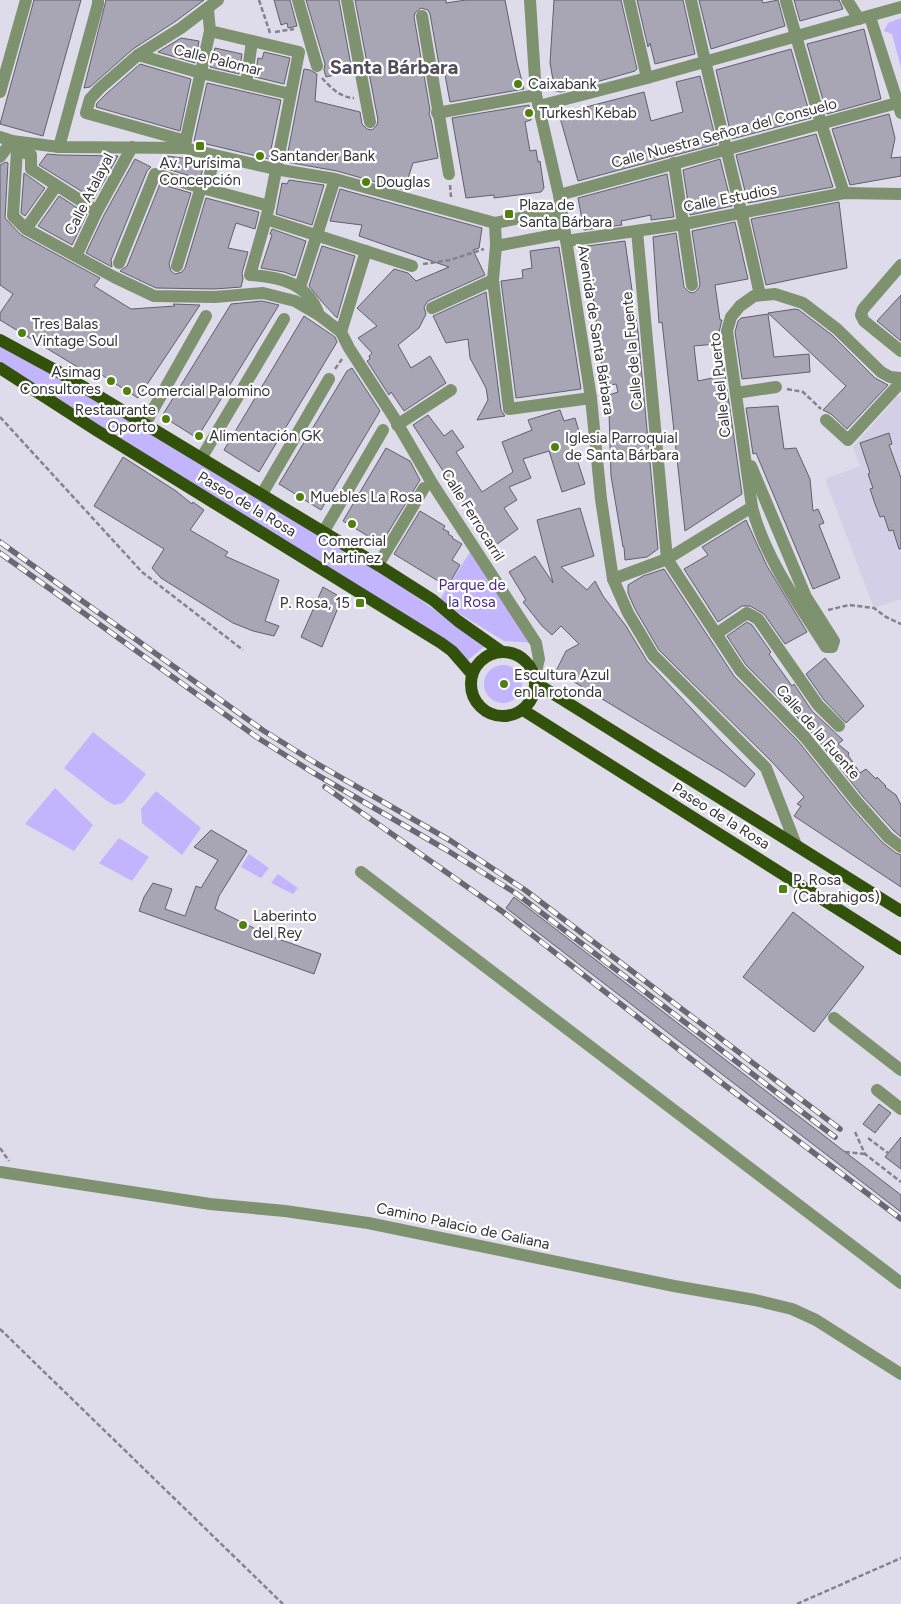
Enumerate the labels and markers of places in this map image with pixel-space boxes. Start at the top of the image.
place label: Caixabank [528,75,597,93]
marker: Caixabank [512,78,524,90]
place label: Turkesh Kebab [539,104,637,122]
marker: Turkesh Kebab [523,107,535,119]
marker: Av. Purísima Concepción [194,140,206,152]
place label: Santander Bank [270,147,376,165]
marker: Santander Bank [254,150,266,162]
place label: Av. Purísima Concepción [159,154,241,189]
place label: Douglas [376,173,430,191]
marker: Douglas [360,176,372,188]
place label: Plaza de Santa Bárbara [519,196,612,231]
marker: Plaza de Santa Bárbara [503,208,515,220]
place label: Tres Balas Vintage Soul [32,315,118,350]
marker: Tres Balas Vintage Soul [16,327,28,339]
place label: Asimag Consultores [20,363,101,398]
marker: Asimag Consultores [105,375,117,387]
place label: Comercial Palomino [137,382,271,400]
marker: Comercial Palomino [121,385,133,397]
place label: Restaurante Oporto [75,401,156,436]
marker: Restaurante Oporto [160,413,172,425]
place label: Alimentación GK [209,427,322,445]
place label: Iglesia Parroquial de Santa Bárbara [565,429,679,464]
marker: Alimentación GK [193,430,205,442]
marker: Iglesia Parroquial de Santa Bárbara [549,441,561,453]
place label: Muebles La Rosa [310,488,422,506]
marker: Muebles La Rosa [294,491,306,503]
marker: Comercial Martinez [346,518,358,530]
place label: Comercial Martinez [318,532,386,567]
place label: P. Rosa, 15 [280,594,350,612]
marker: P. Rosa, 15 [354,597,366,609]
place label: Escultura Azul en la rotonda [514,666,609,701]
marker: Escultura Azul en la rotonda [498,678,510,690]
place label: P. Rosa (Cabrahigos) [793,871,880,906]
marker: P. Rosa (Cabrahigos) [777,883,789,895]
place label: Laberinto del Rey [253,907,317,942]
marker: Laberinto del Rey [237,919,249,931]

